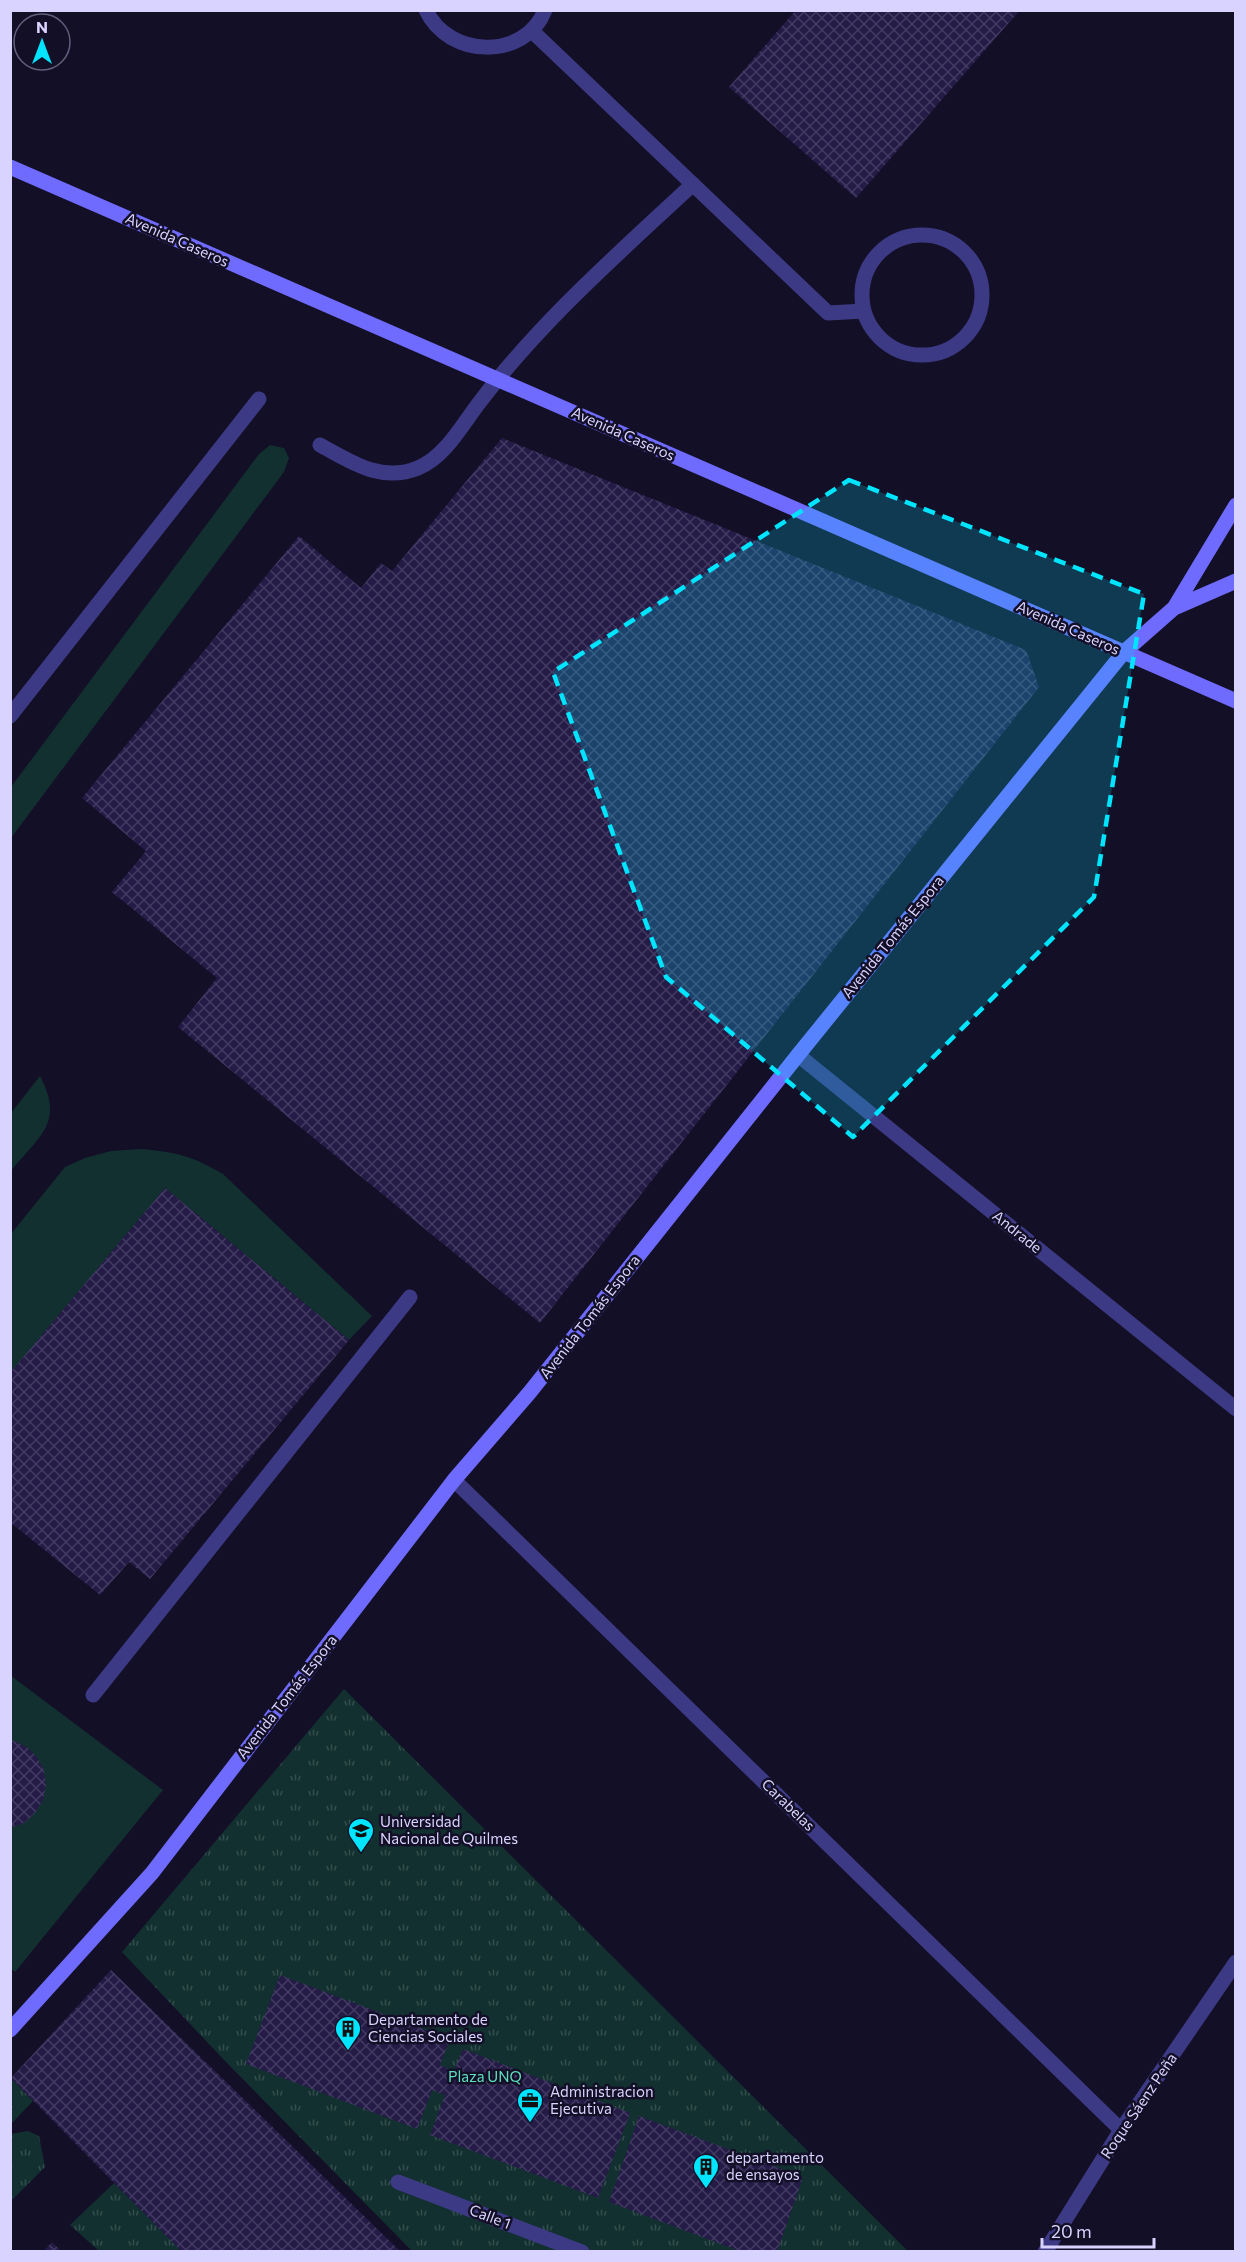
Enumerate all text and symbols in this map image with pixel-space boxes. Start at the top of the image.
north arrow [12,12,72,72]
text: N [36,17,48,36]
street label: Avenida Caseros [123,208,232,270]
street label: Avenida Caseros [569,402,678,464]
street label: Avenida Caseros [1014,596,1123,658]
street label: Avenida Tomás Espora [837,872,947,1001]
street label: Andrade [989,1206,1046,1256]
street label: Avenida Tomás Espora [535,1251,643,1382]
street label: Avenida Tomás Espora [232,1631,340,1762]
street label: Carabelas [758,1775,819,1834]
place label: Universidad Nacional de Quilmes [380,1812,518,1847]
school or university icon: Universidad Nacional de Quilmes [346,1816,376,1854]
place label: Departamento de Ciencias Sociales [368,2010,488,2045]
building icon: Departamento de Ciencias Sociales [333,2014,363,2052]
street label: Roque Sáenz Peña [1096,2049,1180,2162]
park label: Plaza UNQ [448,2067,522,2085]
place label: Administracion Ejecutiva [550,2082,654,2117]
office icon: Administracion Ejecutiva [515,2086,545,2124]
place label: departamento de ensayos [726,2148,824,2183]
building icon: departamento de ensayos [691,2152,721,2190]
street label: Calle 1 [467,2200,514,2232]
scale bar [1042,2211,1154,2249]
text: 20 m [1051,2220,1092,2242]

